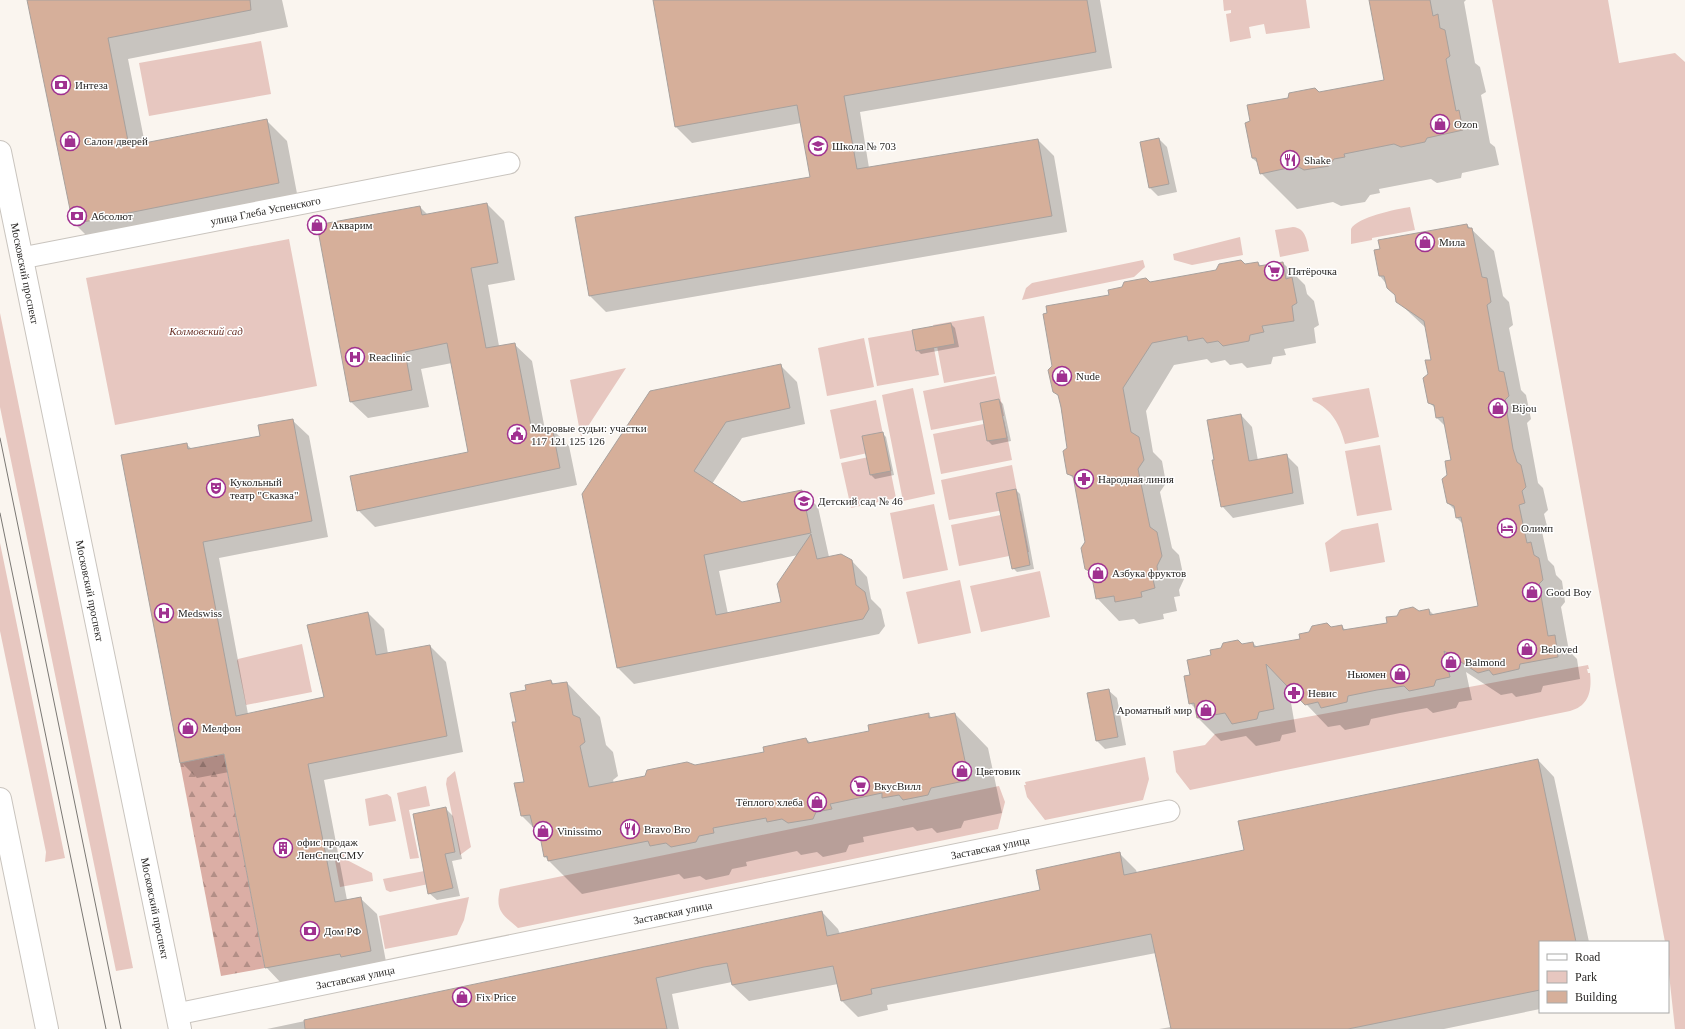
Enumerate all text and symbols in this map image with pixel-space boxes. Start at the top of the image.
bank icon: Интеза [50,74,72,96]
place label: Интеза [75,79,108,91]
shop icon: Ozon [1429,113,1451,135]
place label: Ozon [1454,118,1478,130]
shop icon: Салон дверей [59,130,81,152]
place label: Салон дверей [84,135,148,147]
school or university icon: Школа № 703 [807,135,829,157]
place label: Школа № 703 [832,140,897,152]
restaurant icon: Shake [1279,149,1301,171]
place label: Shake [1304,154,1331,166]
street label: улица Глеба Успенского [209,194,322,227]
bank icon: Абсолют [66,205,88,227]
place label: Абсолют [91,210,133,222]
shop icon: Акварим [306,214,328,236]
place label: Акварим [331,219,373,231]
street label: Московский проспект [9,222,41,325]
shop icon: Мила [1414,231,1436,253]
place label: Мила [1439,236,1465,248]
supermarket icon: Пятёрочка [1263,260,1285,282]
place label: Пятёрочка [1288,265,1337,277]
park label: Колмовский сад [168,325,243,337]
hospital icon: Reaclinic [344,346,366,368]
place label: Reaclinic [369,351,411,363]
shop icon: Nude [1051,365,1073,387]
place label: Nude [1076,370,1100,382]
shop icon: Bijou [1487,397,1509,419]
place label: Bijou [1512,402,1537,414]
place label: Мировые судьи: участки 117 121 125 126 [531,422,647,447]
public building icon: Мировые судьи: участки 117 121 125 126 [506,423,528,445]
pharmacy icon: Народная линия [1073,468,1095,490]
place label: Народная линия [1098,473,1174,485]
place label: Кукольный театр "Сказка" [230,476,298,501]
theatre icon: Кукольный театр "Сказка" [205,477,227,499]
school or university icon: Детский сад № 46 [793,490,815,512]
place label: Детский сад № 46 [818,495,903,507]
hotel icon: Олимп [1496,517,1518,539]
place label: Олимп [1521,522,1553,534]
street label: Московский проспект [74,539,106,643]
shop icon: Азбука фруктов [1087,562,1109,584]
place label: Азбука фруктов [1112,567,1186,579]
shop icon: Good Boy [1521,581,1543,603]
place label: Good Boy [1546,586,1592,598]
hospital icon: Medswiss [153,602,175,624]
place label: Medswiss [178,607,222,619]
shop icon: Beloved [1516,638,1538,660]
place label: Beloved [1541,643,1578,655]
shop icon: Balmond [1440,651,1462,673]
place label: Balmond [1465,656,1506,668]
shop icon: Ньюмен [1389,663,1411,685]
place label: Ньюмен [1347,668,1386,680]
pharmacy icon: Невис [1283,682,1305,704]
place label: Невис [1308,687,1337,699]
shop icon: Ароматный мир [1195,699,1217,721]
place label: Ароматный мир [1117,704,1192,716]
shop icon: Мелфон [177,717,199,739]
place label: Мелфон [202,722,241,734]
shop icon: Цветовик [951,760,973,782]
place label: Цветовик [976,765,1021,777]
supermarket icon: ВкусВилл [849,775,871,797]
place label: ВкусВилл [874,780,922,792]
shop icon: Тёплого хлеба [806,791,828,813]
place label: Тёплого хлеба [736,796,803,808]
restaurant icon: Bravo Bro [619,818,641,840]
shop icon: Vinissimo [532,820,554,842]
place label: Bravo Bro [644,823,691,835]
place label: Vinissimo [557,825,602,837]
street label: Заставская улица [950,834,1031,862]
place label: офис продаж ЛенСпецСМУ [297,836,364,861]
building icon: офис продаж ЛенСпецСМУ [272,837,294,859]
street label: Московский проспект [139,856,172,960]
street label: Заставская улица [632,899,713,926]
bank icon: Дом РФ [299,920,321,942]
place label: Дом РФ [324,925,361,937]
legend [1539,941,1669,1013]
text: Road [1575,950,1600,964]
street label: Заставская улица [315,964,396,991]
text: Park [1575,970,1597,984]
shop icon: Fix Price [451,986,473,1008]
text: Building [1575,990,1617,1004]
place label: Fix Price [476,991,516,1003]

